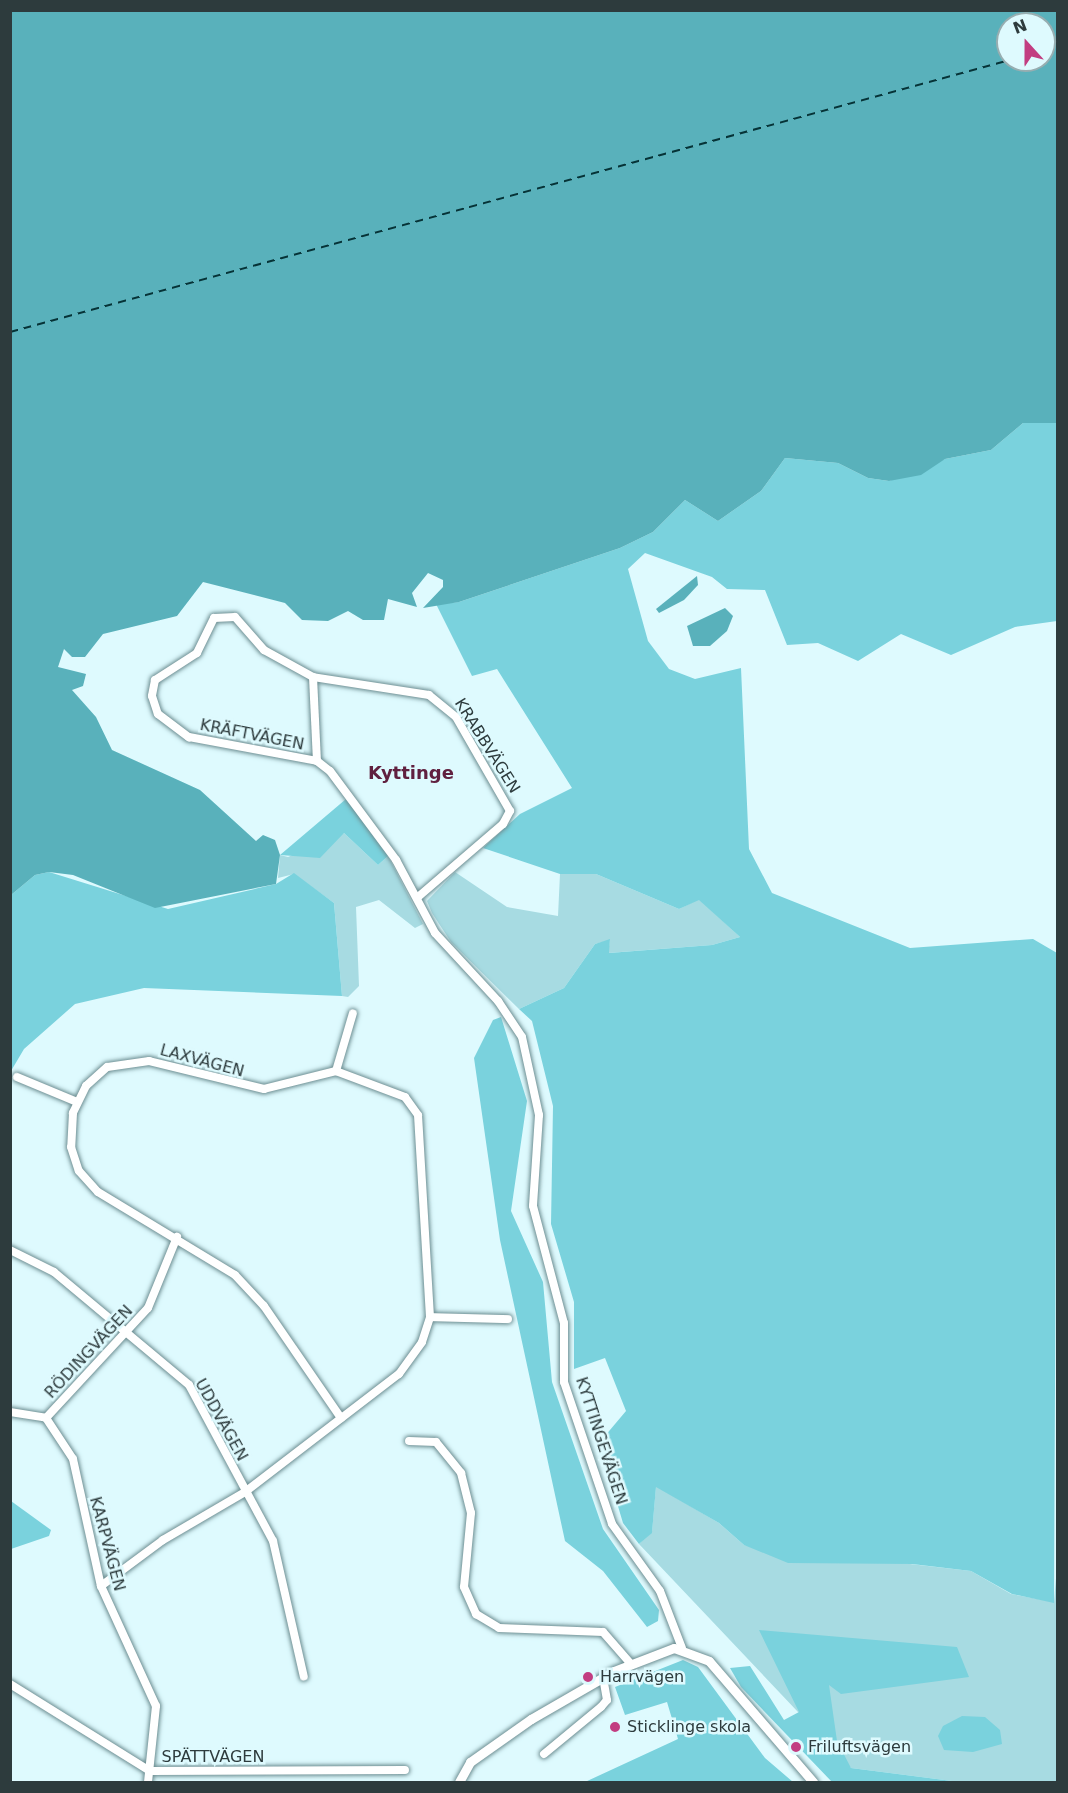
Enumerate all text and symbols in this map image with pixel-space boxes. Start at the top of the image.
north arrow [996,12,1056,72]
text: N [1010,15,1030,38]
street label: KRABBVÄGEN [450,695,524,797]
street label: KRÄFTVÄGEN [198,715,306,755]
district label: Kyttinge [368,762,454,784]
street label: LAXVÄGEN [158,1041,246,1081]
street label: RÖDINGVÄGEN [41,1302,137,1402]
street label: UDDVÄGEN [191,1375,251,1465]
street label: KYTTINGEVÄGEN [571,1375,631,1507]
street label: KARPVÄGEN [85,1495,129,1593]
place label: Harrvägen [600,1667,684,1687]
marker: Harrvägen [581,1670,595,1684]
place label: Sticklinge skola [627,1717,751,1737]
marker: Sticklinge skola [608,1720,622,1734]
place label: Friluftsvägen [808,1737,911,1757]
marker: Friluftsvägen [789,1740,803,1754]
street label: SPÄTTVÄGEN [162,1747,264,1767]

